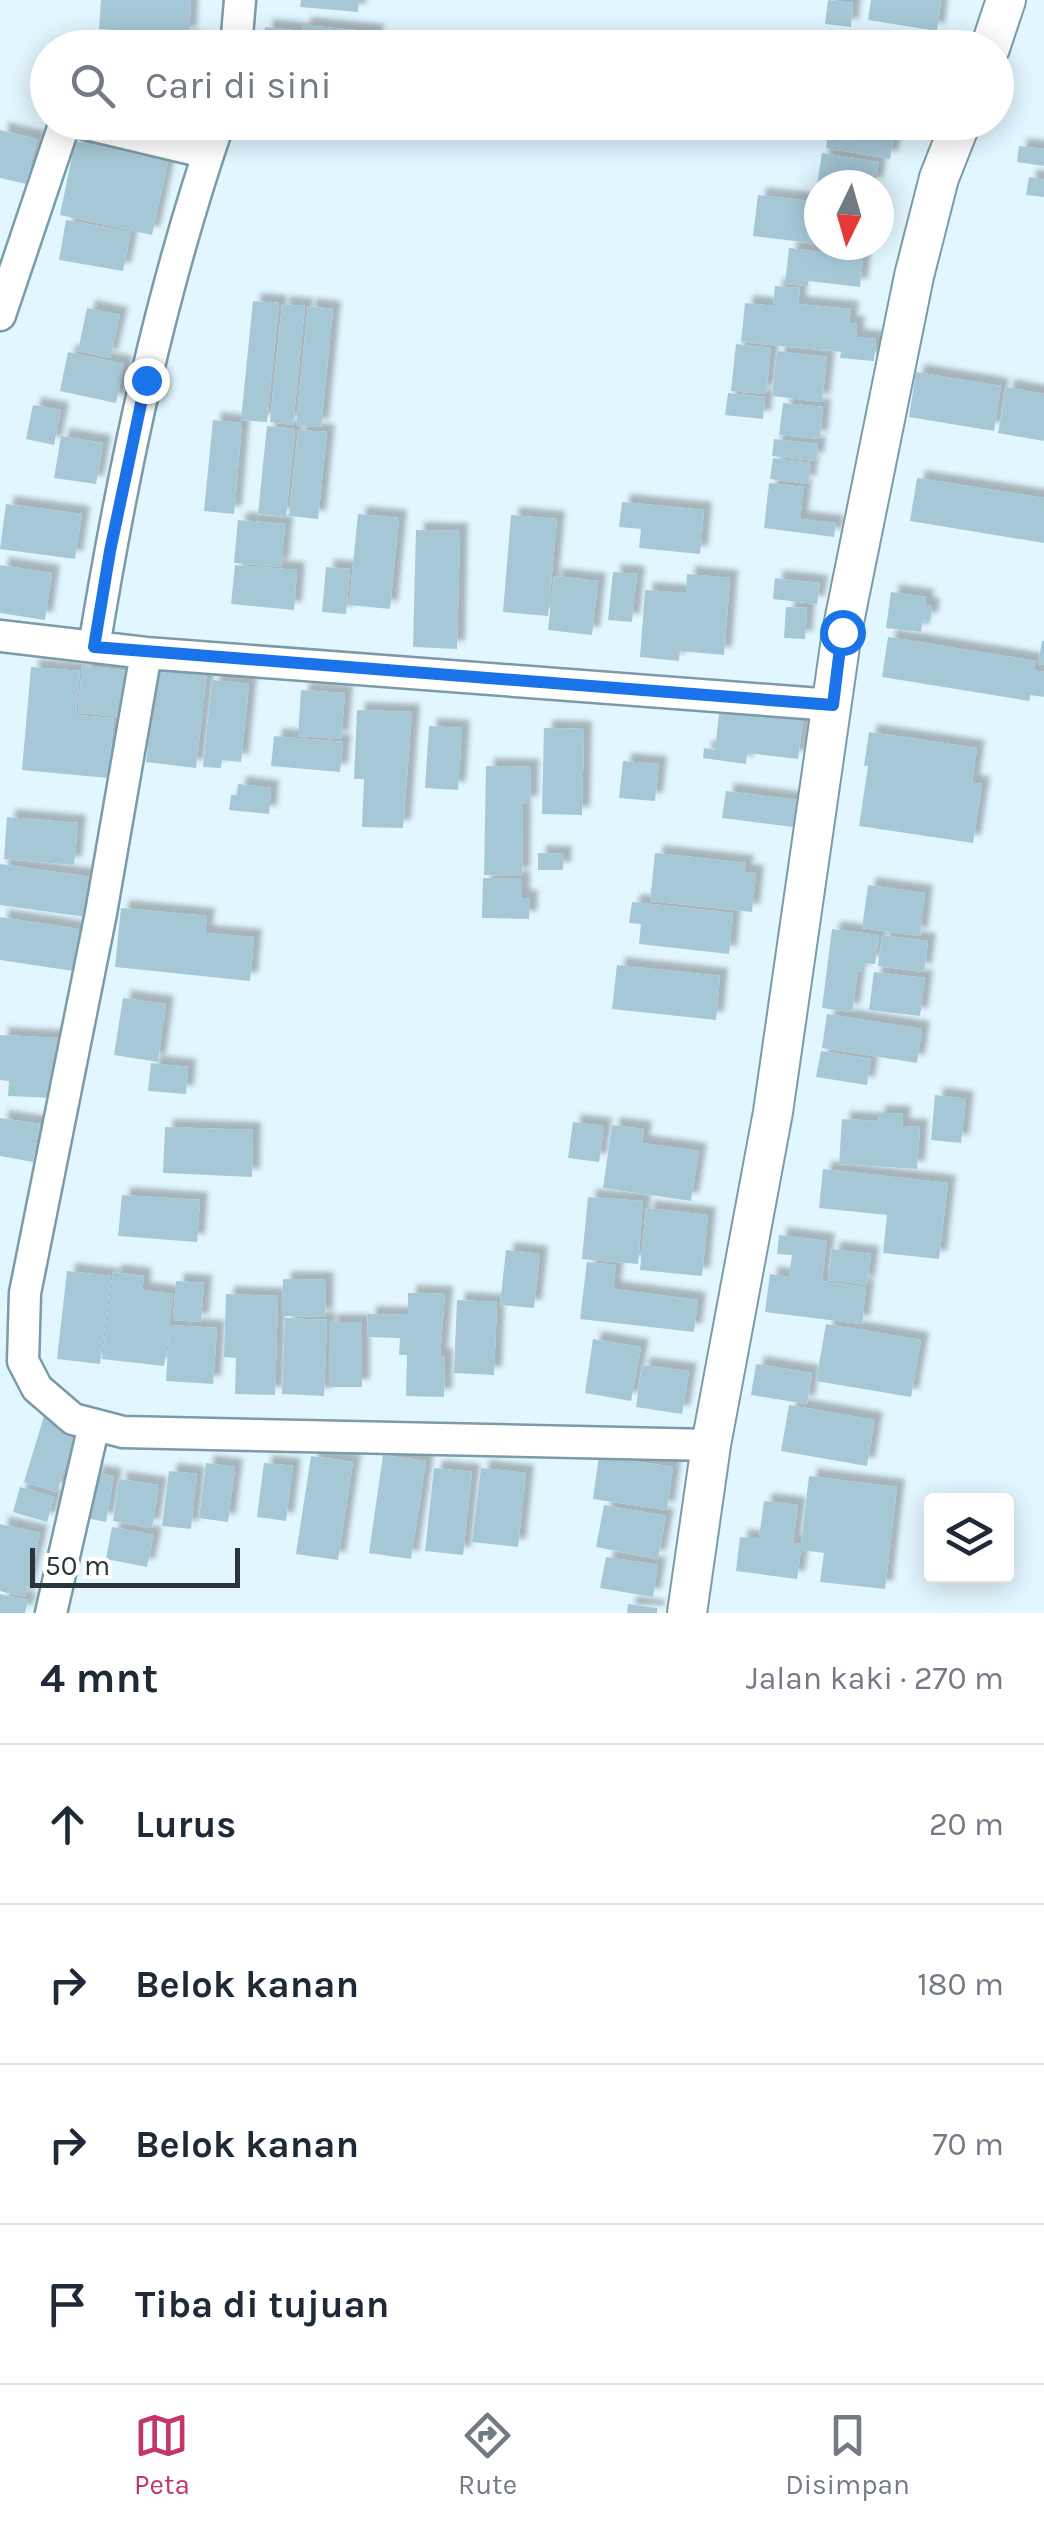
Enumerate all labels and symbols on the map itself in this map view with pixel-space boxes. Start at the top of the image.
north arrow [804,170,894,260]
route end [124,358,170,404]
route start [820,610,866,656]
scale bar [30,1543,240,1588]

